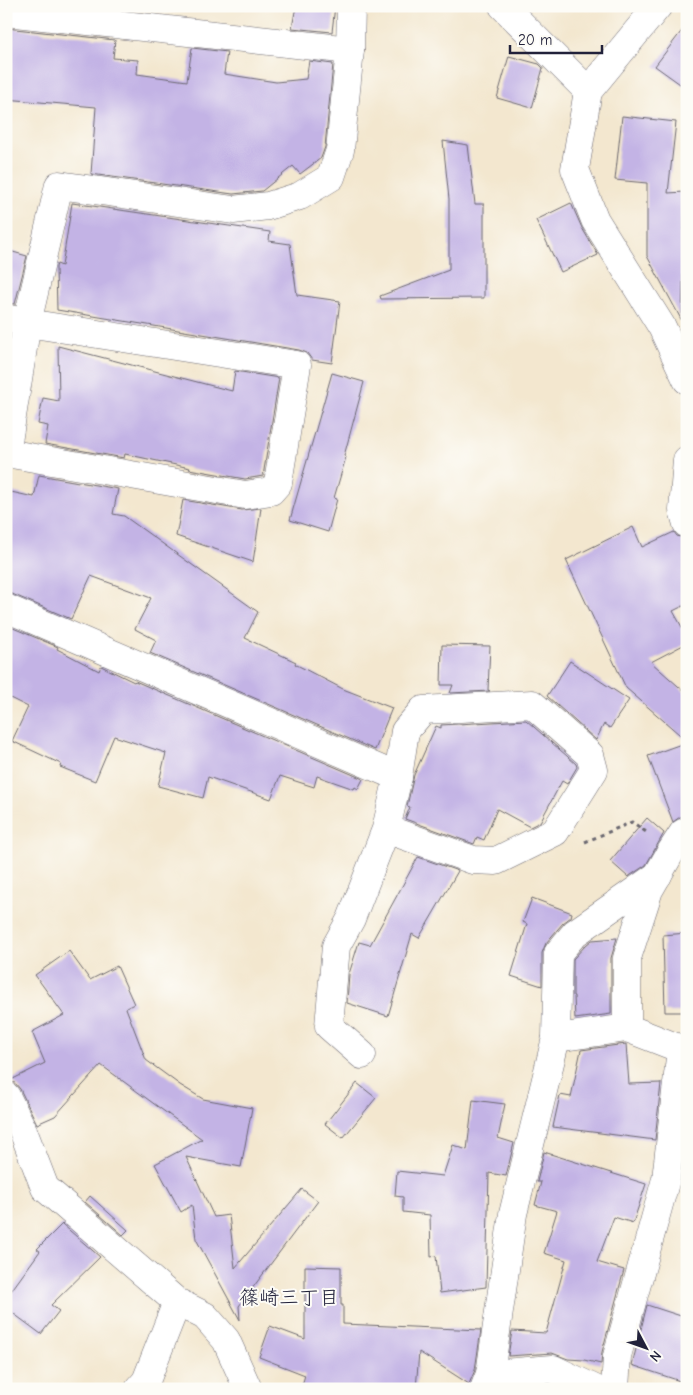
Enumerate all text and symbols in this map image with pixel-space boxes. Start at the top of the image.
scale bar [510,22,603,54]
text: 20 m [518,31,552,49]
district label: 篠崎三丁目 [239,1286,339,1309]
north arrow [620,1322,670,1372]
text: N [646,1347,665,1365]

